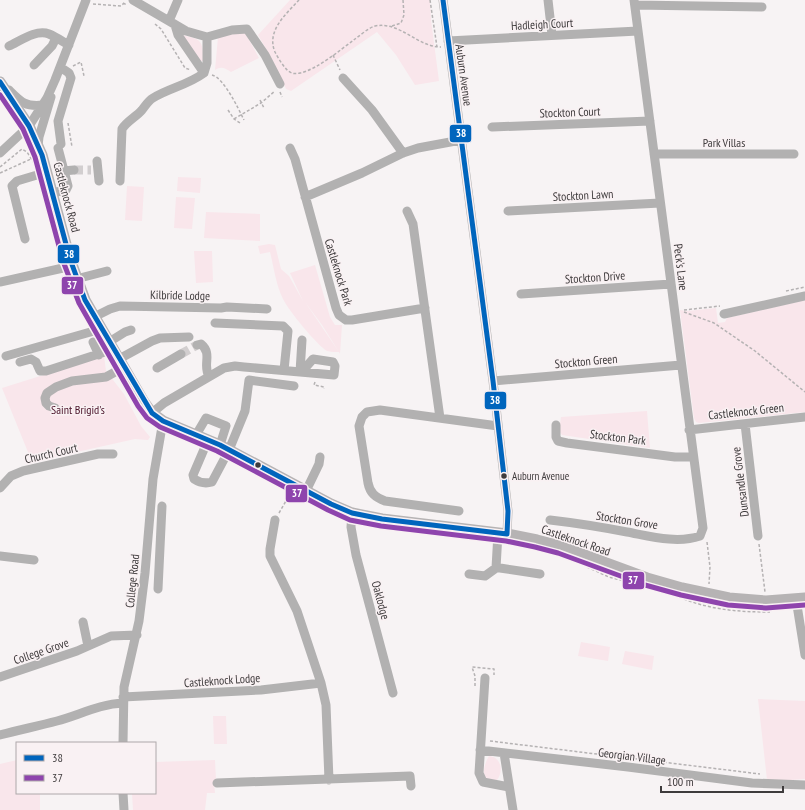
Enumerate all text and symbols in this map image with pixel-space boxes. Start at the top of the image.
street label: Hadleigh Court [511,15,574,33]
street label: Auburn Avenue [452,43,476,107]
street label: Stockton Court [539,103,601,121]
line badge: 38 [449,124,472,143]
text: 38 [456,126,466,140]
street label: Park Villas [703,135,745,150]
street label: Castleknock Road [50,160,84,234]
street label: Stockton Lawn [552,186,614,204]
street label: Castleknock Park [322,237,356,308]
street label: Peck's Lane [671,243,691,291]
line badge: 38 [57,244,80,264]
text: 38 [64,247,74,261]
street label: Stockton Drive [564,267,626,287]
line badge: 37 [61,276,84,295]
text: 37 [67,278,77,292]
street label: Kilbride Lodge [150,287,210,303]
street label: Stockton Green [554,351,618,371]
line badge: 38 [484,391,507,410]
text: 38 [490,393,500,407]
street label: Castleknock Green [708,400,784,422]
park label: Saint Brigid's [51,402,105,417]
street label: Stockton Park [589,426,647,448]
street label: Church Court [23,439,80,466]
street label: Dunsandle Grove [728,446,752,518]
unlabelled marker [253,460,263,470]
place label: Auburn Avenue [512,469,570,483]
marker: Auburn Avenue [499,471,509,481]
line badge: 37 [285,484,308,503]
text: 37 [292,486,302,500]
street label: Stockton Grove [595,508,659,532]
street label: Castleknock Road [540,521,612,559]
street label: College Road [122,553,142,609]
line badge: 37 [622,571,645,590]
text: 37 [628,573,638,587]
street label: Oaklodge [369,579,393,621]
street label: College Grove [11,635,71,667]
street label: Castleknock Lodge [183,670,261,690]
legend [16,742,156,794]
street label: Georgian Village [597,744,667,768]
text: 38 [52,750,63,765]
scale bar [661,768,783,794]
text: 37 [52,770,63,785]
text: 100 m [667,774,694,789]

